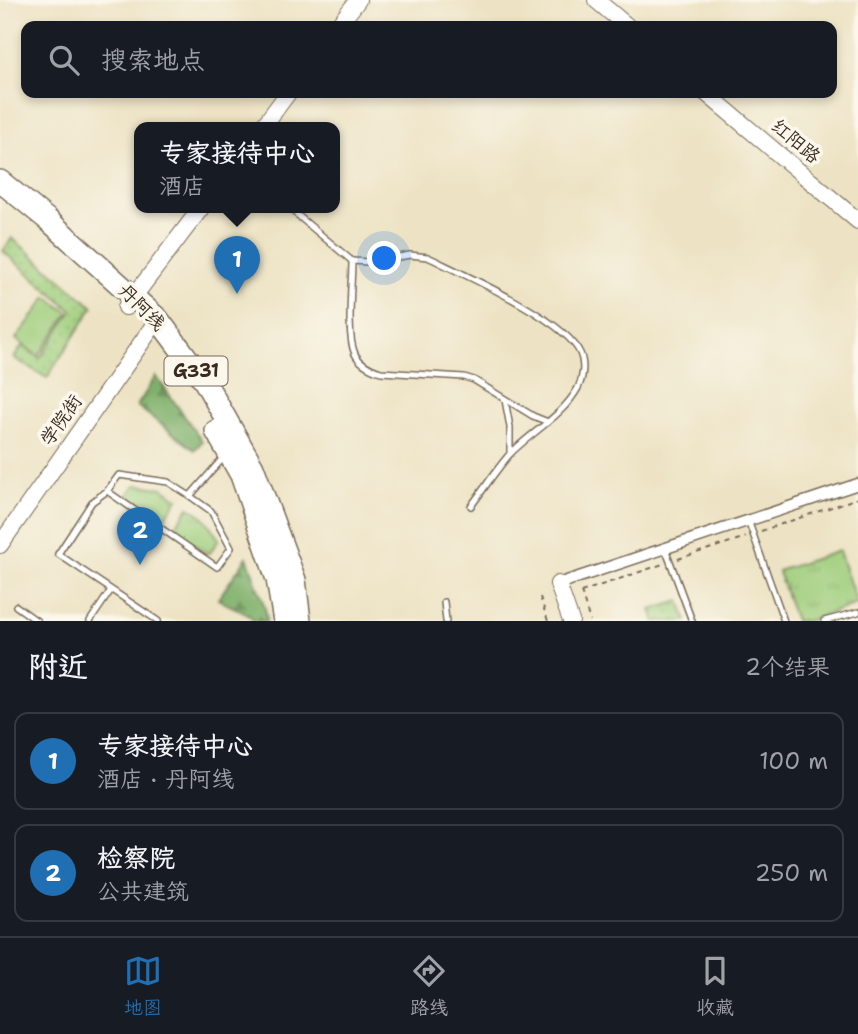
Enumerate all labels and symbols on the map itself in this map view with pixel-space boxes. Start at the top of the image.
street label: 红阳路 [766,113,826,169]
pin: 1 [214,236,260,294]
your location [367,241,401,275]
street label: 丹阿线 [113,278,171,336]
road number: G331 [164,356,228,386]
street label: 学院街 [34,389,88,451]
pin: 2 [117,507,163,565]

